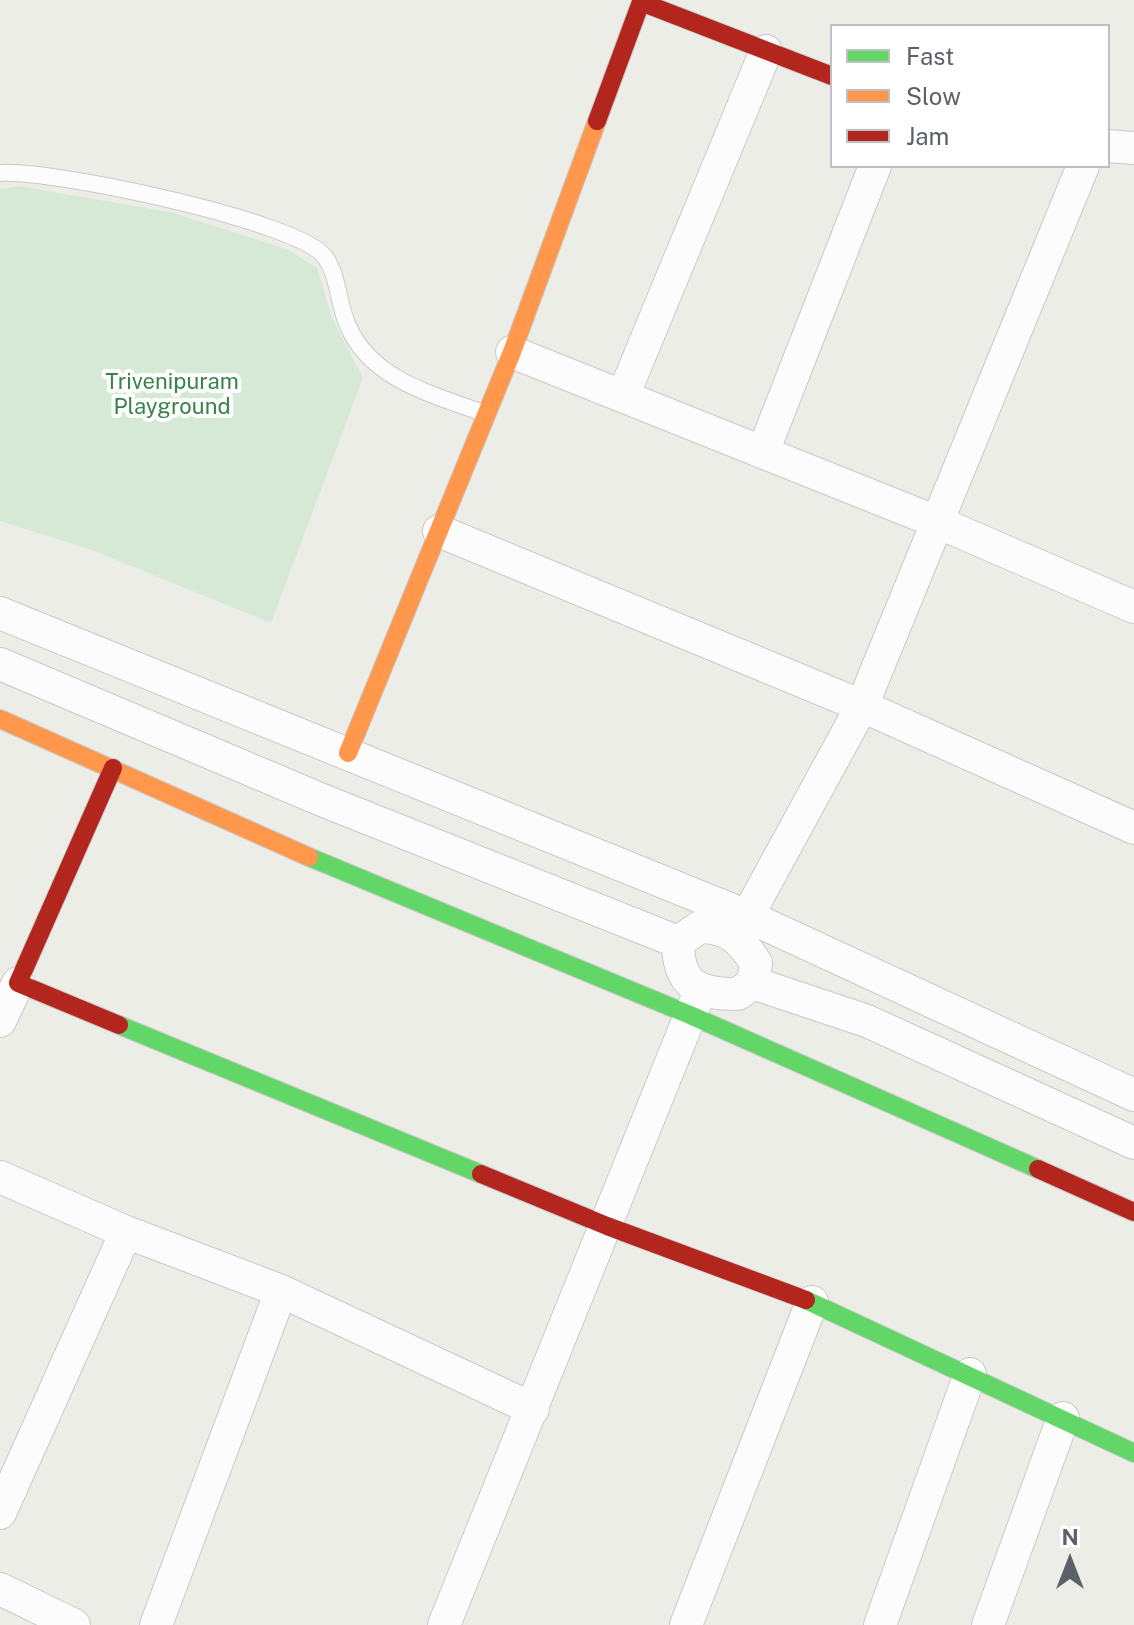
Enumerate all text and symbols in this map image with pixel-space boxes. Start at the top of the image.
legend [830,24,1110,168]
text: Fast [906,42,954,70]
text: Slow [906,82,961,110]
text: Jam [906,122,949,150]
park label: Trivenipuram Playground [105,369,239,420]
north arrow [1030,1521,1110,1601]
text: N [1061,1524,1079,1550]

